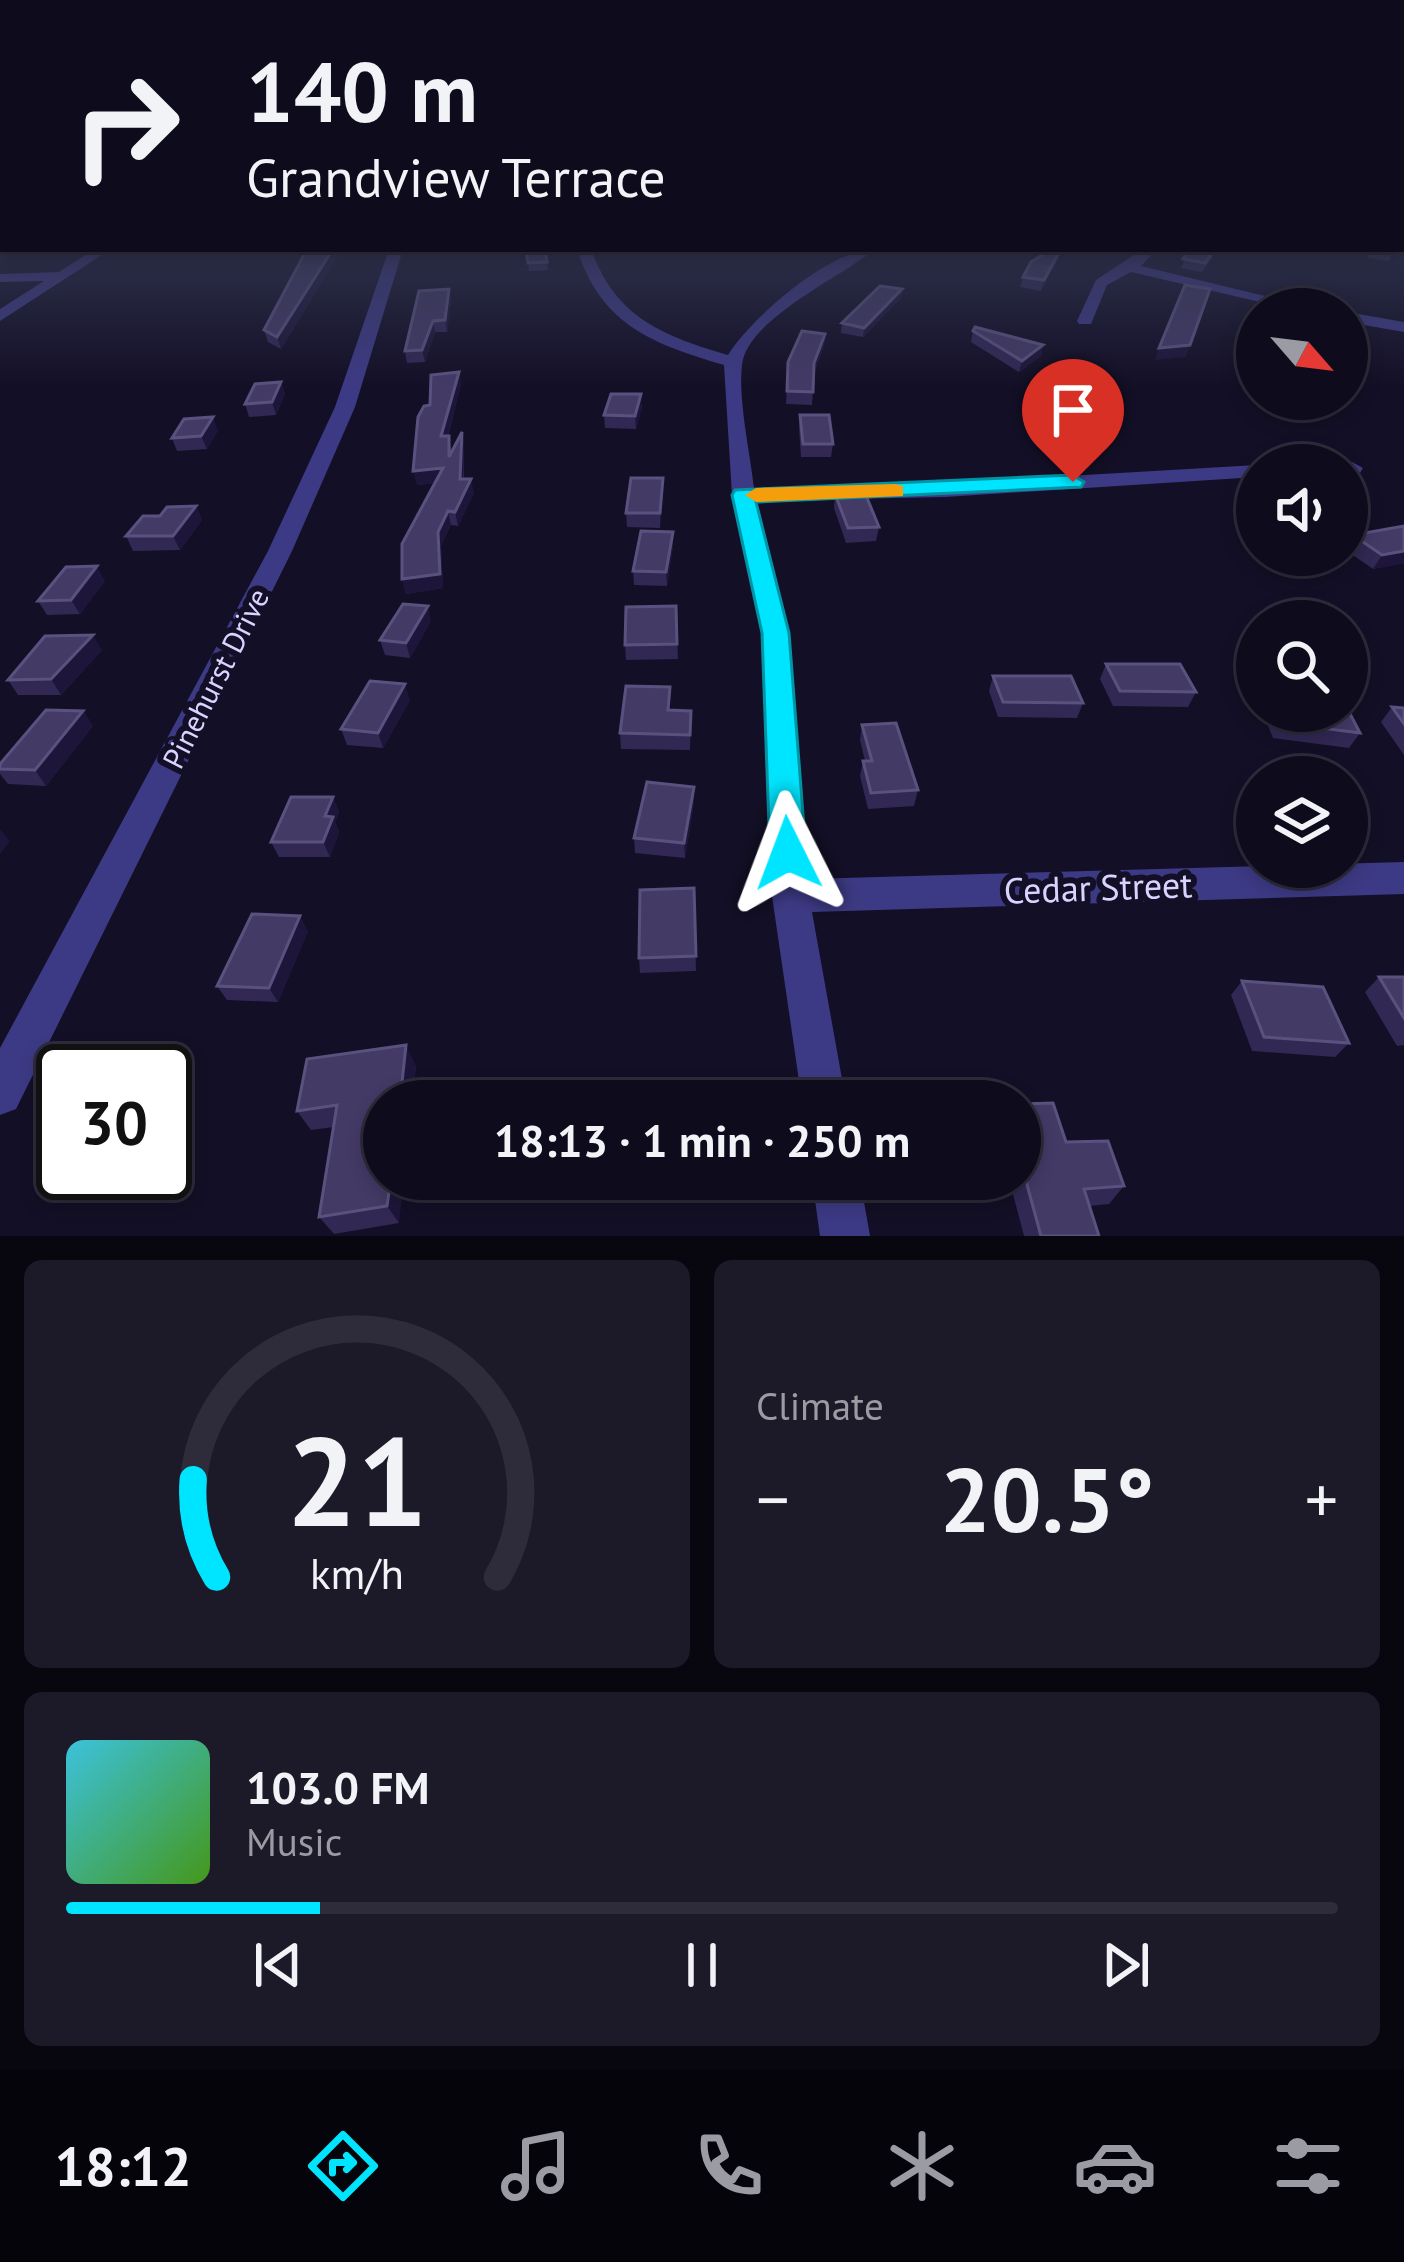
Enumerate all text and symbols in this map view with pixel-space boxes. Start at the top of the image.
text: 140 m [246,36,478,145]
icon: right [48,48,204,204]
text: Grandview Terrace [246,142,666,212]
north arrow [1236,288,1368,420]
map controls [1236,288,1368,888]
pin [1022,359,1124,482]
icon: arrive [1040,377,1106,443]
button: sound [1236,444,1368,576]
street label: Pinehurst Drive [153,581,277,775]
button: search [1236,600,1368,732]
button: layers [1236,756,1368,888]
position arrow [725,790,851,916]
street label: Cedar Street [1003,860,1193,914]
speed limit sign: 30 [36,1044,192,1200]
text: 18:13 · 1 min · 250 m [494,1111,910,1169]
text: Climate [756,1380,884,1431]
text: 21 [286,1399,428,1560]
text: 20.5° [940,1440,1154,1557]
text: − [756,1456,789,1541]
text: + [1305,1456,1338,1541]
text: km/h [310,1545,404,1601]
text: 103.0 FM [246,1758,429,1816]
text: Music [246,1816,342,1867]
icon: previous [245,1932,311,1998]
icon: pause [669,1932,735,1998]
icon: next [1093,1932,1159,1998]
icon: directions [301,2124,385,2208]
icon: music [494,2124,578,2208]
icon: phone [687,2124,771,2208]
icon: climate [880,2124,964,2208]
icon: car [1073,2124,1157,2208]
icon: filters [1266,2124,1350,2208]
text: 18:12 [55,2131,192,2201]

